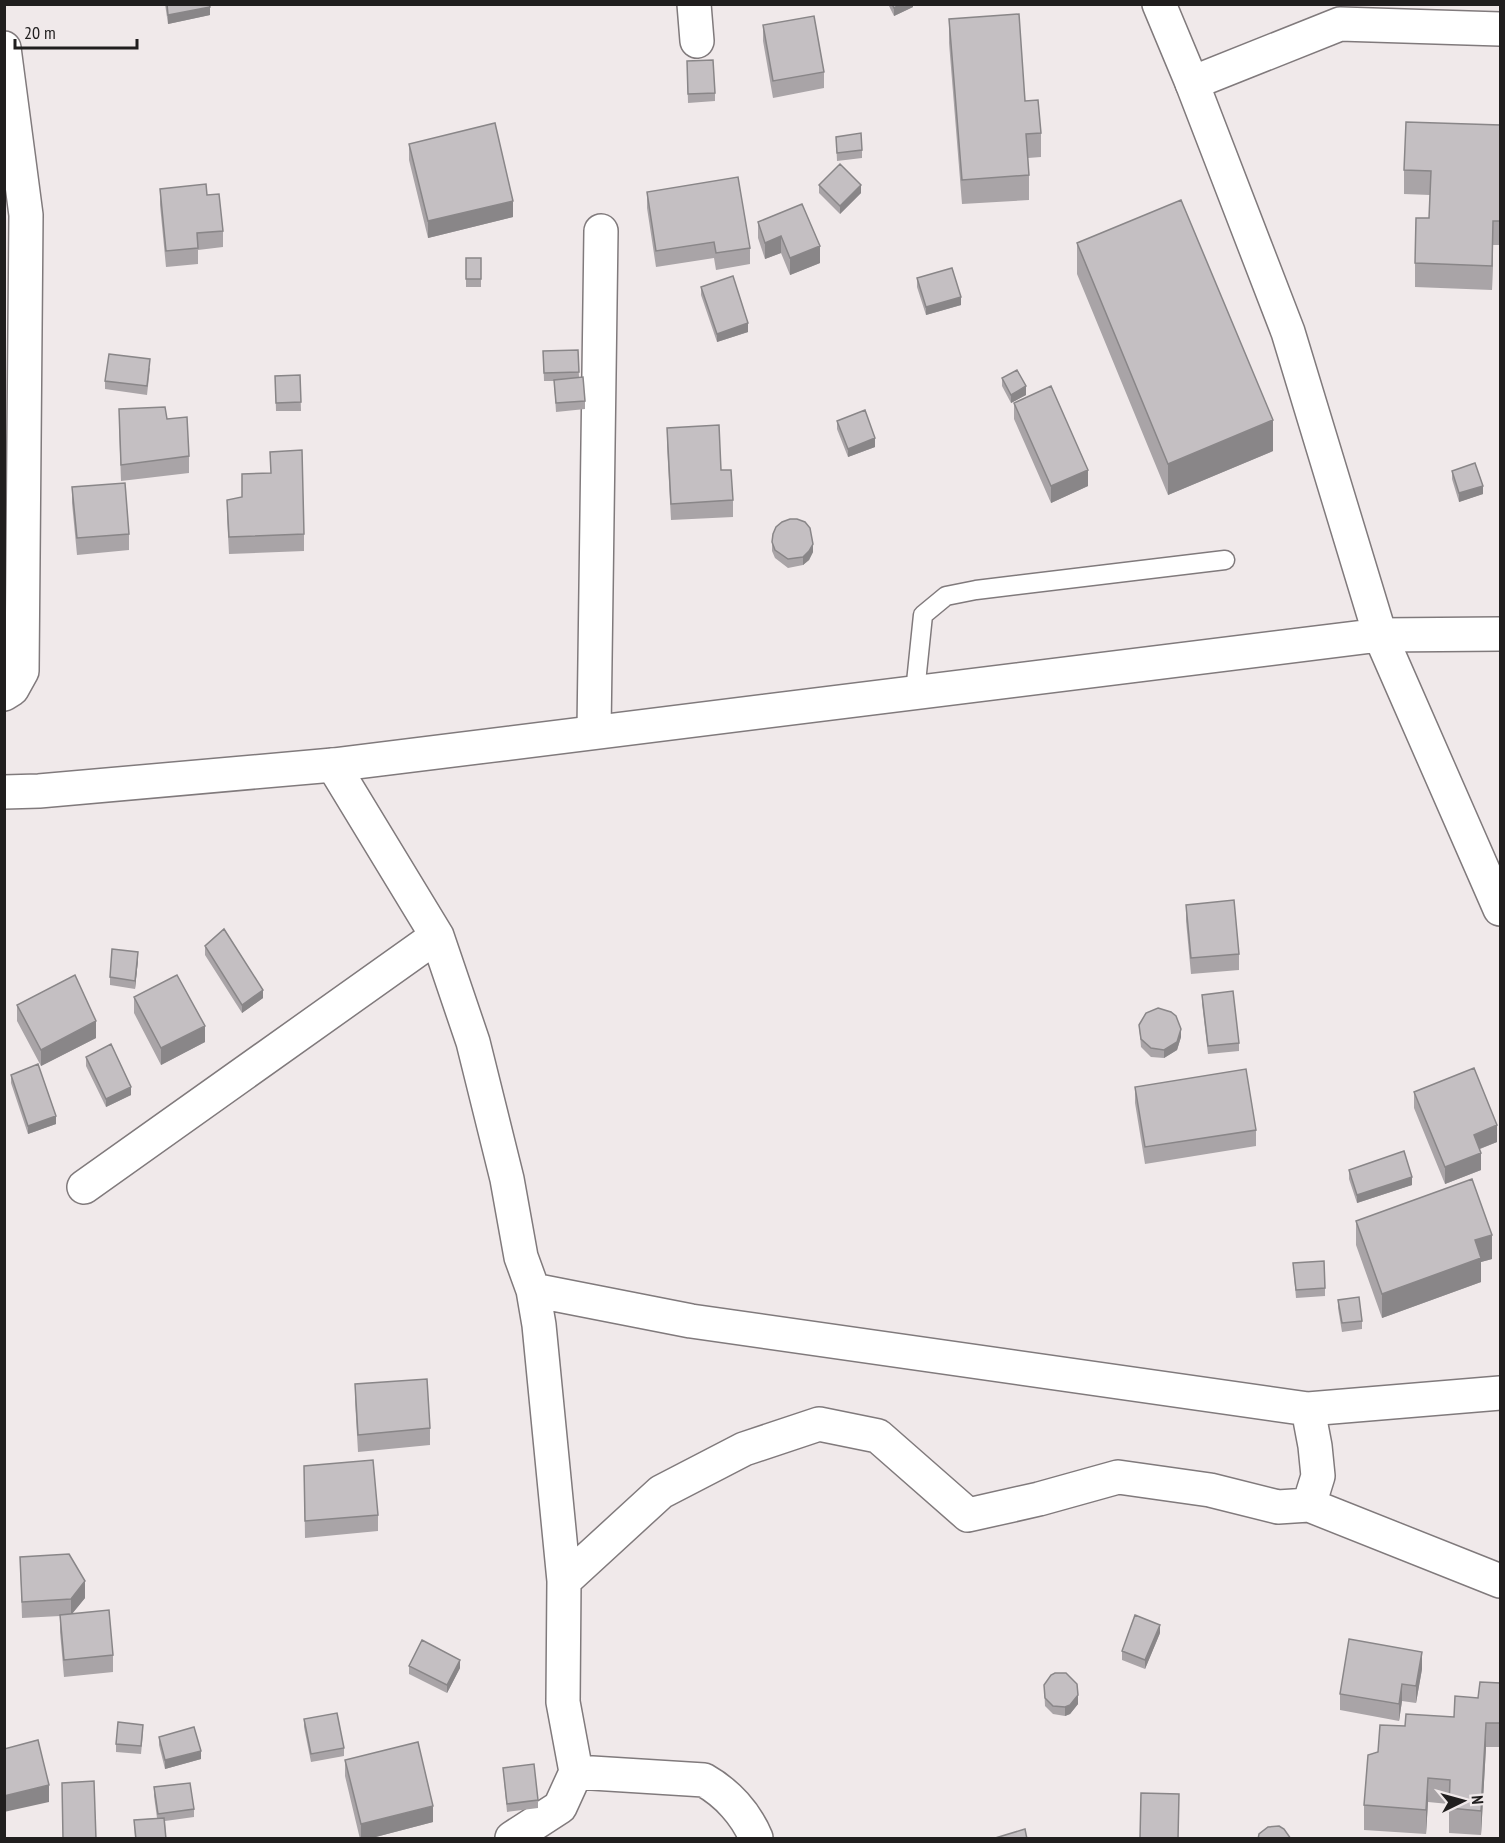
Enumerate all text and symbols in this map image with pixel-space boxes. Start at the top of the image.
scale bar [15,12,136,50]
text: 20 m [24,21,56,44]
north arrow [1433,1771,1493,1831]
text: N [1468,1795,1488,1805]

